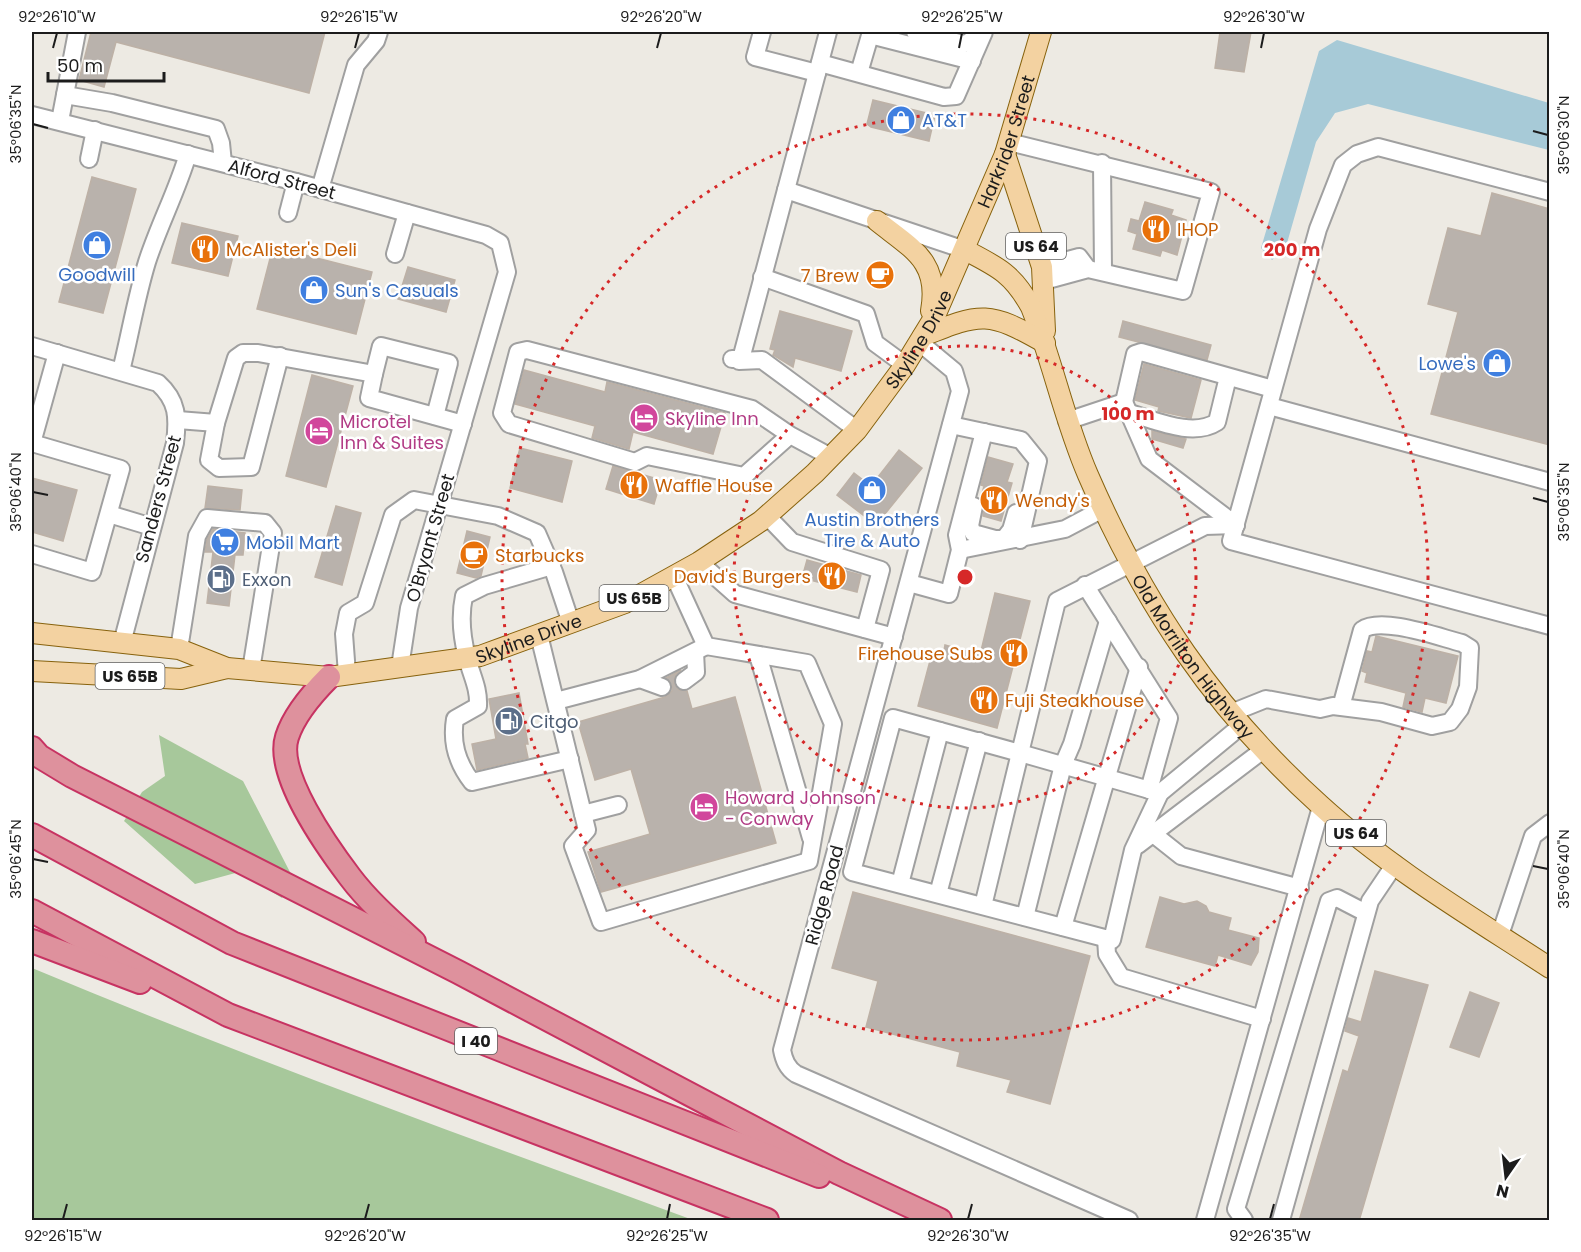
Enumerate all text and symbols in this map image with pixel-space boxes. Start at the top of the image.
text: 92°26'10"W [18,6,96,27]
text: 92°26'15"W [320,6,398,27]
text: 92°26'20"W [620,6,702,27]
text: 92°26'25"W [921,6,1003,27]
text: 92°26'30"W [1223,6,1305,27]
scale bar [48,45,164,83]
text: 50 m [57,53,103,78]
street label: Harkrider Street [971,72,1040,212]
text: 35°06'35"N [5,85,26,163]
text: 35°06'30"N [1553,96,1574,174]
shop icon: AT&T [885,104,917,136]
place label: AT&T [922,108,967,133]
street label: Alford Street [225,153,339,205]
restaurant icon: IHOP [1140,213,1172,245]
place label: IHOP [1177,217,1218,242]
shop icon: Goodwill [81,229,113,261]
restaurant icon: McAlister's Deli [189,233,221,265]
road number: US 64 [1006,233,1066,259]
place label: McAlister's Deli [226,237,357,262]
text: 200 m [1264,237,1320,262]
cafe icon: 7 Brew [864,259,896,291]
place label: Goodwill [58,262,136,287]
place label: 7 Brew [801,263,859,288]
shop icon: Sun's Casuals [298,274,330,306]
place label: Sun's Casuals [335,278,459,303]
street label: Skyline Drive [879,286,957,394]
shop icon: Lowe's [1481,347,1513,379]
place label: Lowe's [1419,351,1476,376]
text: 100 m [1101,401,1155,426]
hotel icon: Skyline Inn [628,402,660,434]
place label: Skyline Inn [665,406,759,431]
place label: Microtel Inn & Suites [340,409,444,455]
hotel icon: Microtel Inn & Suites [303,415,335,447]
street label: Sanders Street [129,432,187,566]
text: 35°06'40"N [5,452,26,532]
text: 35°06'35"N [1553,463,1574,541]
restaurant icon: Waffle House [618,469,650,501]
street label: O'Bryant Street [400,471,460,605]
place label: Waffle House [655,473,773,498]
shop icon: Austin Brothers Tire & Auto [856,474,888,506]
restaurant icon: Wendy's [978,484,1010,516]
place label: Wendy's [1015,488,1090,513]
place label: Austin Brothers Tire & Auto [805,507,939,553]
supermarket icon: Mobil Mart [209,526,241,558]
place label: Mobil Mart [246,530,340,555]
cafe icon: Starbucks [458,539,490,571]
place label: Starbucks [495,543,584,568]
restaurant icon: David's Burgers [816,560,848,592]
fuel station icon: Exxon [205,563,237,595]
place label: David's Burgers [674,564,811,589]
place label: Exxon [242,567,292,592]
centre of rings [955,567,975,587]
street label: Old Morrilton Highway [1126,569,1260,744]
road number: US 65B [600,585,668,611]
street label: Skyline Drive [472,607,585,669]
restaurant icon: Firehouse Subs [998,637,1030,669]
place label: Firehouse Subs [858,641,993,666]
road number: US 65B [96,663,164,689]
restaurant icon: Fuji Steakhouse [968,684,1000,716]
place label: Fuji Steakhouse [1005,688,1144,713]
fuel station icon: Citgo [493,705,525,737]
place label: Citgo [530,709,579,734]
place label: Howard Johnson - Conway [725,785,876,831]
hotel icon: Howard Johnson - Conway [688,791,720,823]
text: 35°06'45"N [5,819,26,899]
road number: US 64 [1326,820,1386,846]
text: 35°06'40"N [1553,829,1574,909]
street label: Ridge Road [799,842,849,948]
road number: I 40 [455,1028,497,1054]
north arrow [1476,1147,1536,1207]
text: N [1494,1178,1511,1204]
text: 92°26'15"W [24,1225,102,1246]
text: 92°26'20"W [324,1225,406,1246]
text: 92°26'25"W [626,1225,708,1246]
text: 92°26'30"W [927,1225,1009,1246]
text: 92°26'35"W [1229,1225,1311,1246]

